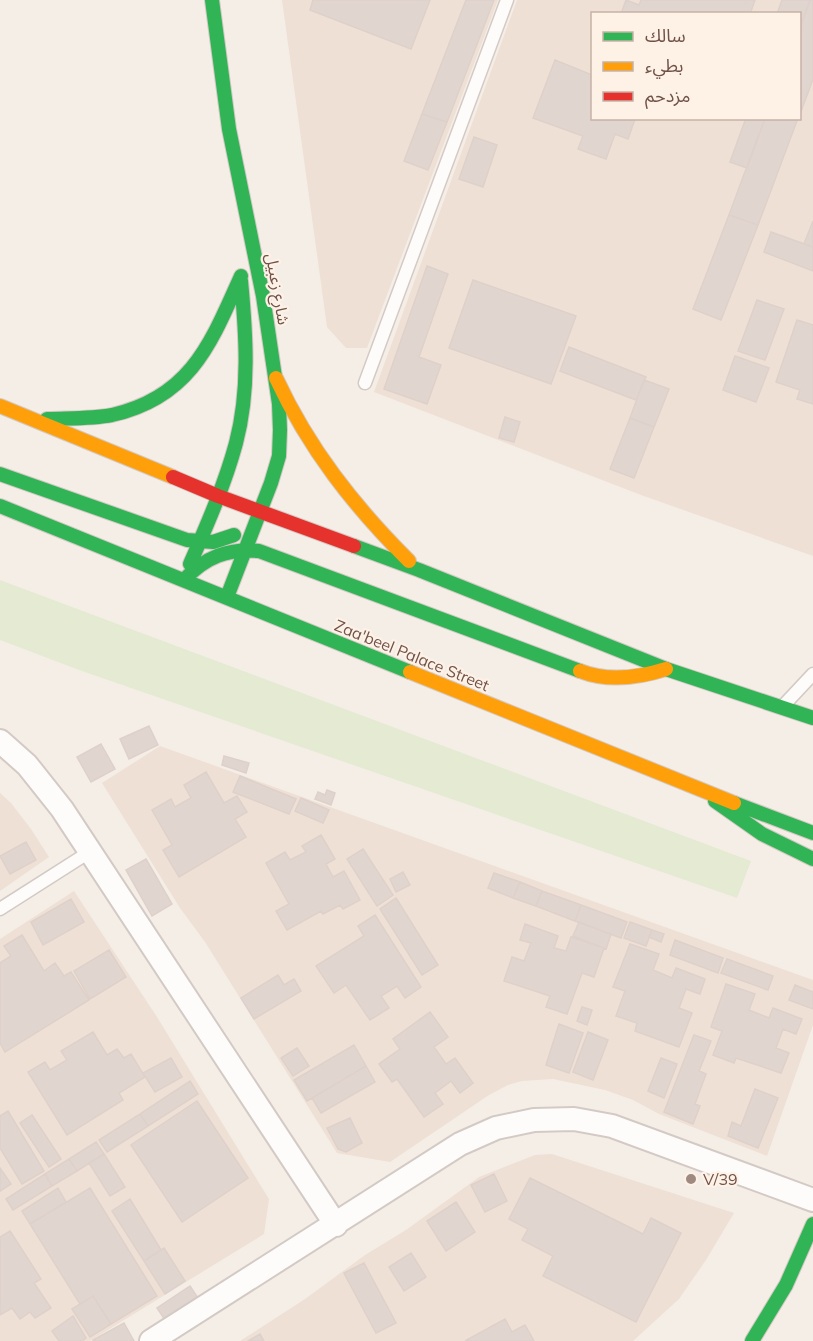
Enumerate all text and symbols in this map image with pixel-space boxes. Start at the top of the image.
legend [591,12,801,120]
text: سالك [645,24,686,47]
text: بطيء [645,54,683,79]
text: مزدحم [645,84,690,109]
street label: شارع زعبيل [259,252,294,327]
street label: Zaa'beel Palace Street [332,615,493,695]
place label: V/39 [703,1169,738,1189]
marker: V/39 [684,1172,698,1186]

